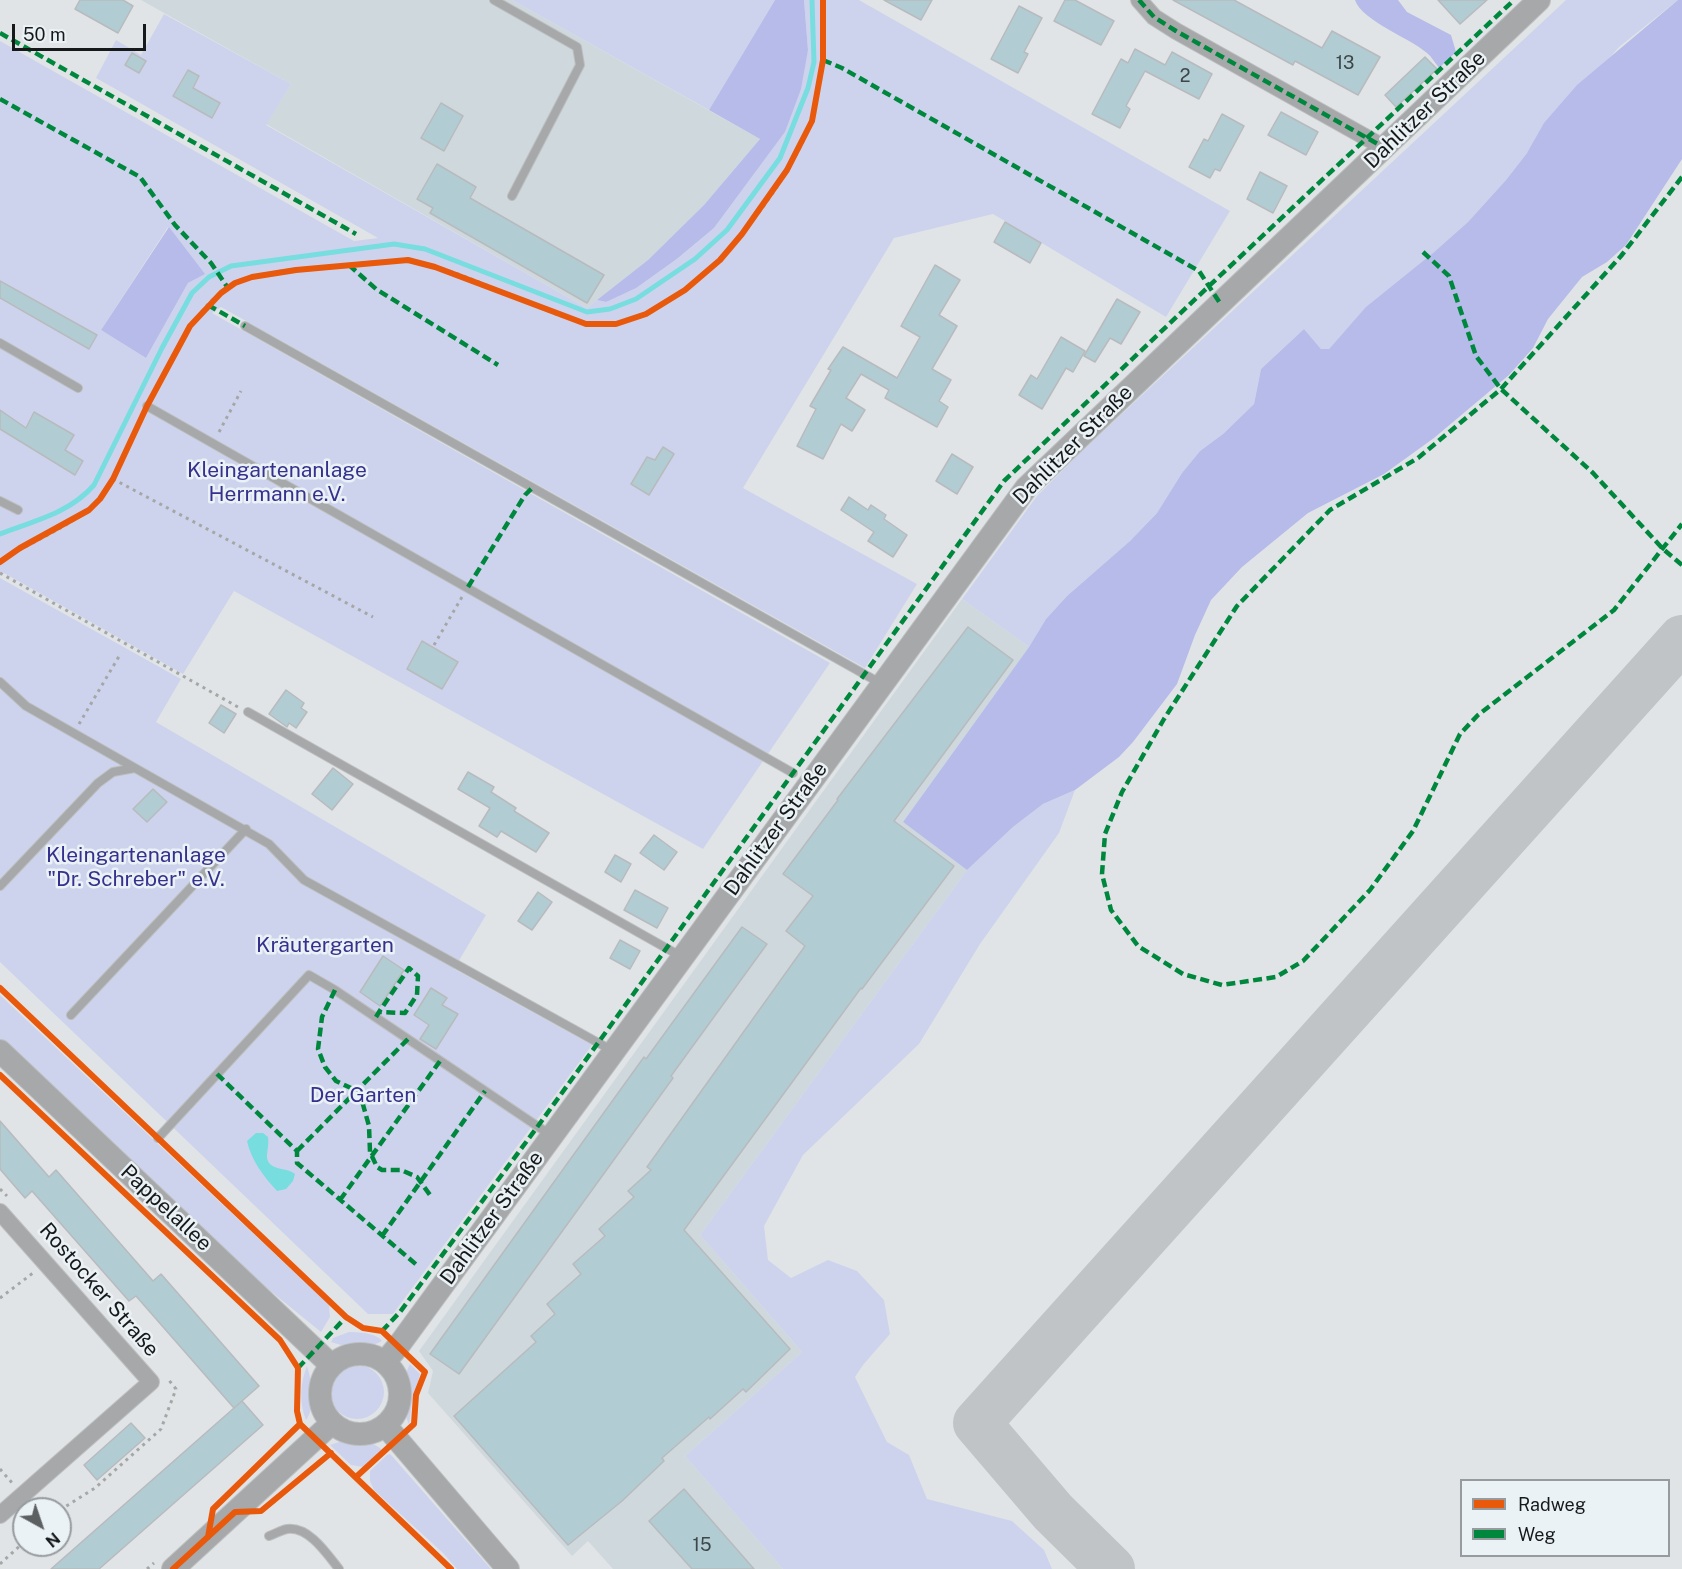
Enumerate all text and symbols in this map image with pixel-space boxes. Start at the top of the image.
scale bar [15,12,148,50]
text: 50 m [23,24,66,45]
street label: Dahlitzer Straße [1359,46,1491,174]
house number: 13 [1336,52,1354,74]
house number: 2 [1180,65,1190,87]
street label: Dahlitzer Straße [1008,380,1138,510]
park label: Kleingartenanlage Herrmann e.V. [187,458,367,508]
street label: Dahlitzer Straße [719,757,833,901]
park label: Kleingartenanlage "Dr. Schreber" e.V. [46,843,226,893]
park label: Kräutergarten [256,933,394,959]
park label: Der Garten [310,1083,416,1109]
street label: Dahlitzer Straße [435,1146,549,1290]
street label: Pappelallee [115,1159,217,1257]
street label: Rostocker Straße [34,1218,164,1362]
legend [1460,1479,1670,1557]
text: Radweg [1518,1494,1586,1515]
north arrow [12,1497,72,1557]
text: Weg [1518,1524,1556,1545]
text: N [42,1528,64,1551]
house number: 15 [693,1534,711,1556]

